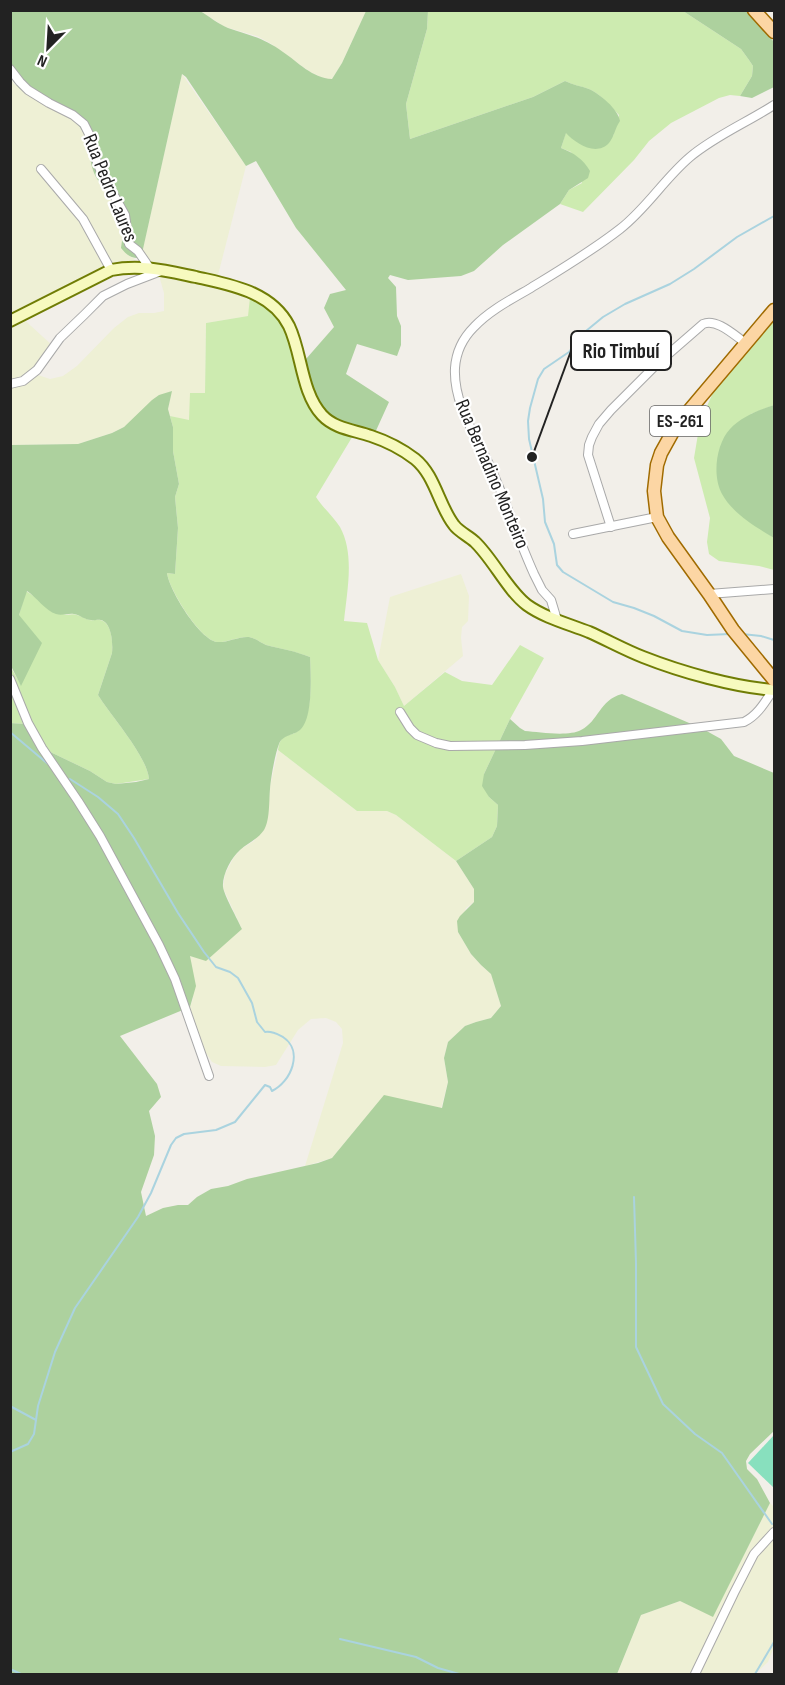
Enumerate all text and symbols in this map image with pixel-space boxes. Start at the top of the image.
north arrow [18,18,78,78]
text: N [35,50,50,71]
street label: Rua Pedro Laures [77,131,143,245]
callout: Rio Timbuí [571,331,671,370]
text: Rio Timbuí [583,339,660,364]
street label: Rua Bernadino Monteiro [450,396,534,552]
road number: ES-261 [650,406,710,436]

